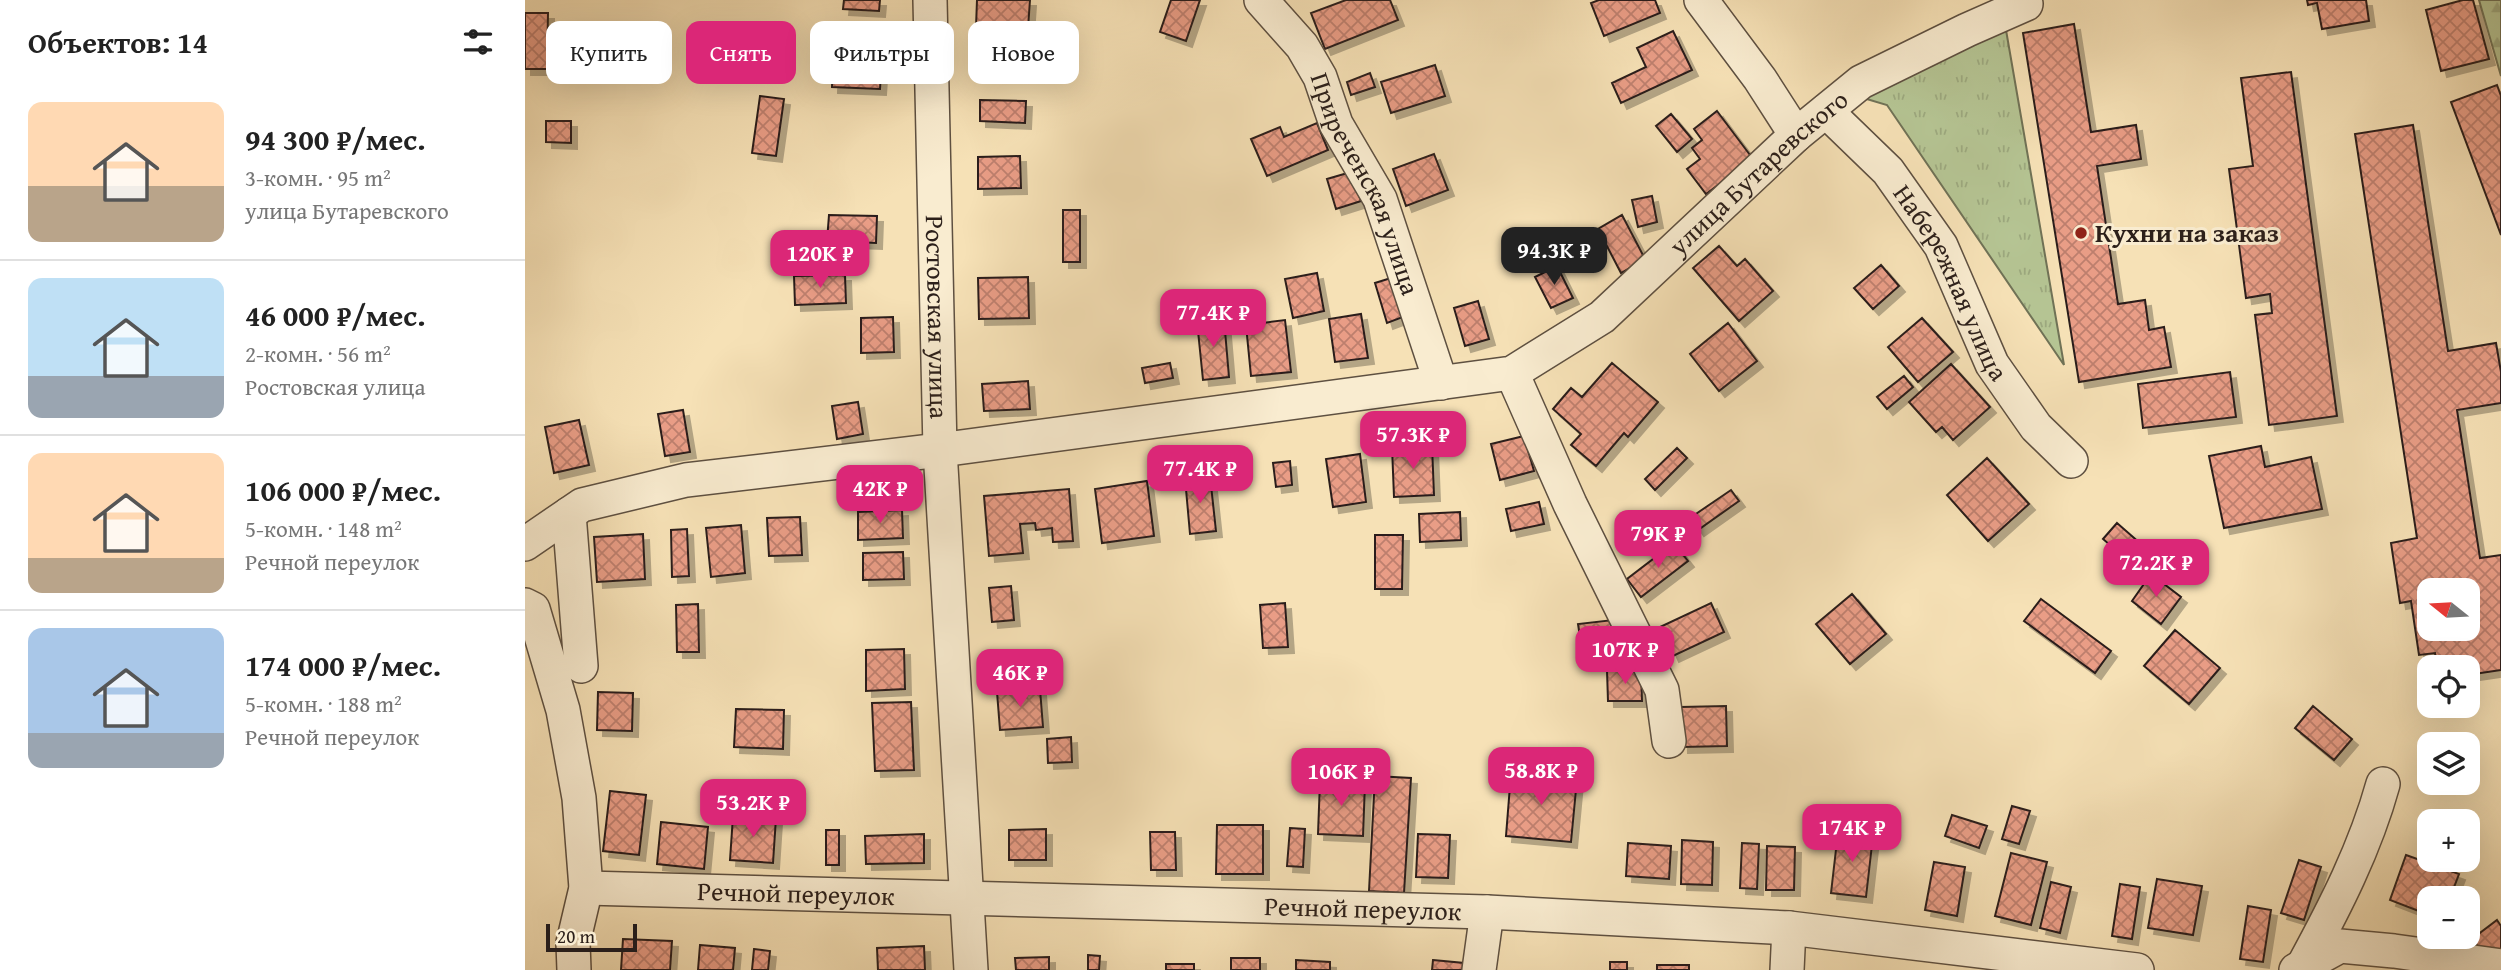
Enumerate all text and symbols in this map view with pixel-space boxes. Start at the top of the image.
text: Объектов: 14 [28,20,208,64]
chip: Купить [546,21,672,84]
chip: Снять [686,21,796,84]
chip: Фильтры [810,21,954,84]
chip: Новое [968,21,1079,84]
icon: filters [459,23,497,61]
street label: Приреченская улица [1301,67,1431,301]
street label: улица Бутаревского [1659,80,1856,265]
text: 94 300 ₽/мес. [245,117,426,161]
icon: home [84,130,168,214]
text: 3-комн. · 95 m² [245,161,391,194]
street label: Набережная улица [1884,176,2018,389]
text: улица Бутаревского [245,194,449,227]
place label: Кухни на заказ [2095,213,2279,252]
street label: Ростовская улица [916,215,959,420]
marker: Кухни на заказ [2073,225,2089,241]
pin: 94.3K ₽ [1489,228,1619,287]
pin: 120K ₽ [763,230,877,290]
text: 94.3K ₽ [1517,233,1591,266]
text: 120K ₽ [786,236,854,269]
pin: 77.4K ₽ [1148,290,1278,349]
text: 46 000 ₽/мес. [245,293,426,337]
text: 77.4K ₽ [1176,295,1250,328]
icon: home [84,306,168,390]
text: 2-комн. · 56 m² [245,337,391,370]
text: Ростовская улица [245,370,425,403]
pin: 57.3K ₽ [1348,412,1478,471]
text: 57.3K ₽ [1376,417,1450,450]
pin: 77.4K ₽ [1135,446,1265,505]
text: 77.4K ₽ [1163,451,1237,484]
pin: 42K ₽ [831,466,929,525]
text: 106 000 ₽/мес. [245,468,441,512]
text: 42K ₽ [852,471,908,504]
icon: home [84,481,168,565]
pin: 79K ₽ [1609,510,1707,570]
text: 5-комн. · 148 m² [245,512,402,545]
text: 79K ₽ [1630,516,1686,549]
pin: 72.2K ₽ [2091,540,2221,599]
text: Речной переулок [245,545,419,578]
text: 72.2K ₽ [2119,545,2193,578]
north arrow [2417,578,2480,640]
map controls [2417,578,2480,949]
pin: 107K ₽ [1568,626,1682,686]
text: 107K ₽ [1591,632,1659,665]
text: 174 000 ₽/мес. [245,643,441,687]
pin: 46K ₽ [971,650,1069,709]
text: 46K ₽ [992,655,1048,688]
button: locate [2417,655,2480,718]
icon: home [84,656,168,740]
text: 5-комн. · 188 m² [245,687,402,720]
text: Речной переулок [245,720,419,753]
button: layers [2417,732,2480,795]
pin: 106K ₽ [1284,748,1398,808]
pin: 58.8K ₽ [1476,748,1606,807]
text: 58.8K ₽ [1504,753,1578,786]
text: 106K ₽ [1307,754,1375,787]
pin: 53.2K ₽ [688,780,818,839]
text: 53.2K ₽ [716,785,790,818]
pin: 174K ₽ [1795,804,1909,864]
button: + [2417,809,2480,872]
text: 174K ₽ [1818,810,1886,843]
street label: Речной переулок [697,871,895,915]
street label: Речной переулок [1264,886,1462,930]
button: − [2417,886,2480,949]
scale bar [546,921,637,953]
text: 20 m [557,922,595,950]

